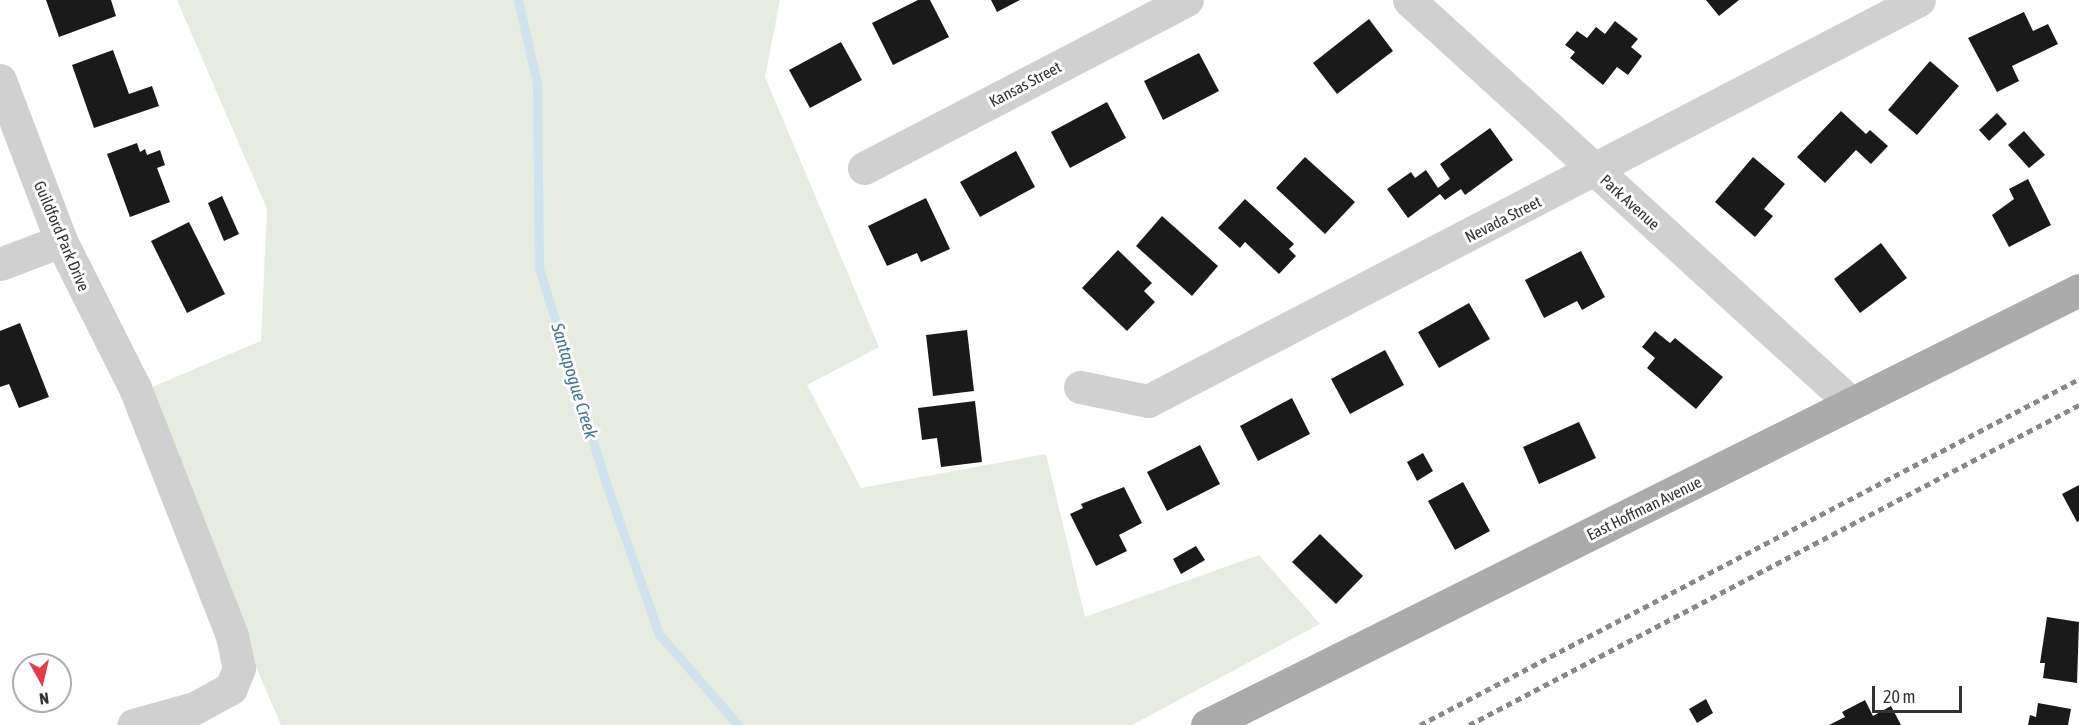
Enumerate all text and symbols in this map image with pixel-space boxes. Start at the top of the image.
street label: Kansas Street [986,57,1064,111]
street label: Park Avenue [1596,170,1664,234]
street label: Guildford Park Drive [30,178,94,294]
street label: Nevada Street [1462,192,1544,246]
water label: Santapogue Creek [546,321,602,441]
street label: East Hoffman Avenue [1583,472,1705,544]
north arrow [12,653,72,713]
scale bar [1875,674,1965,712]
text: 20 m [1883,686,1915,707]
text: N [38,689,50,708]

